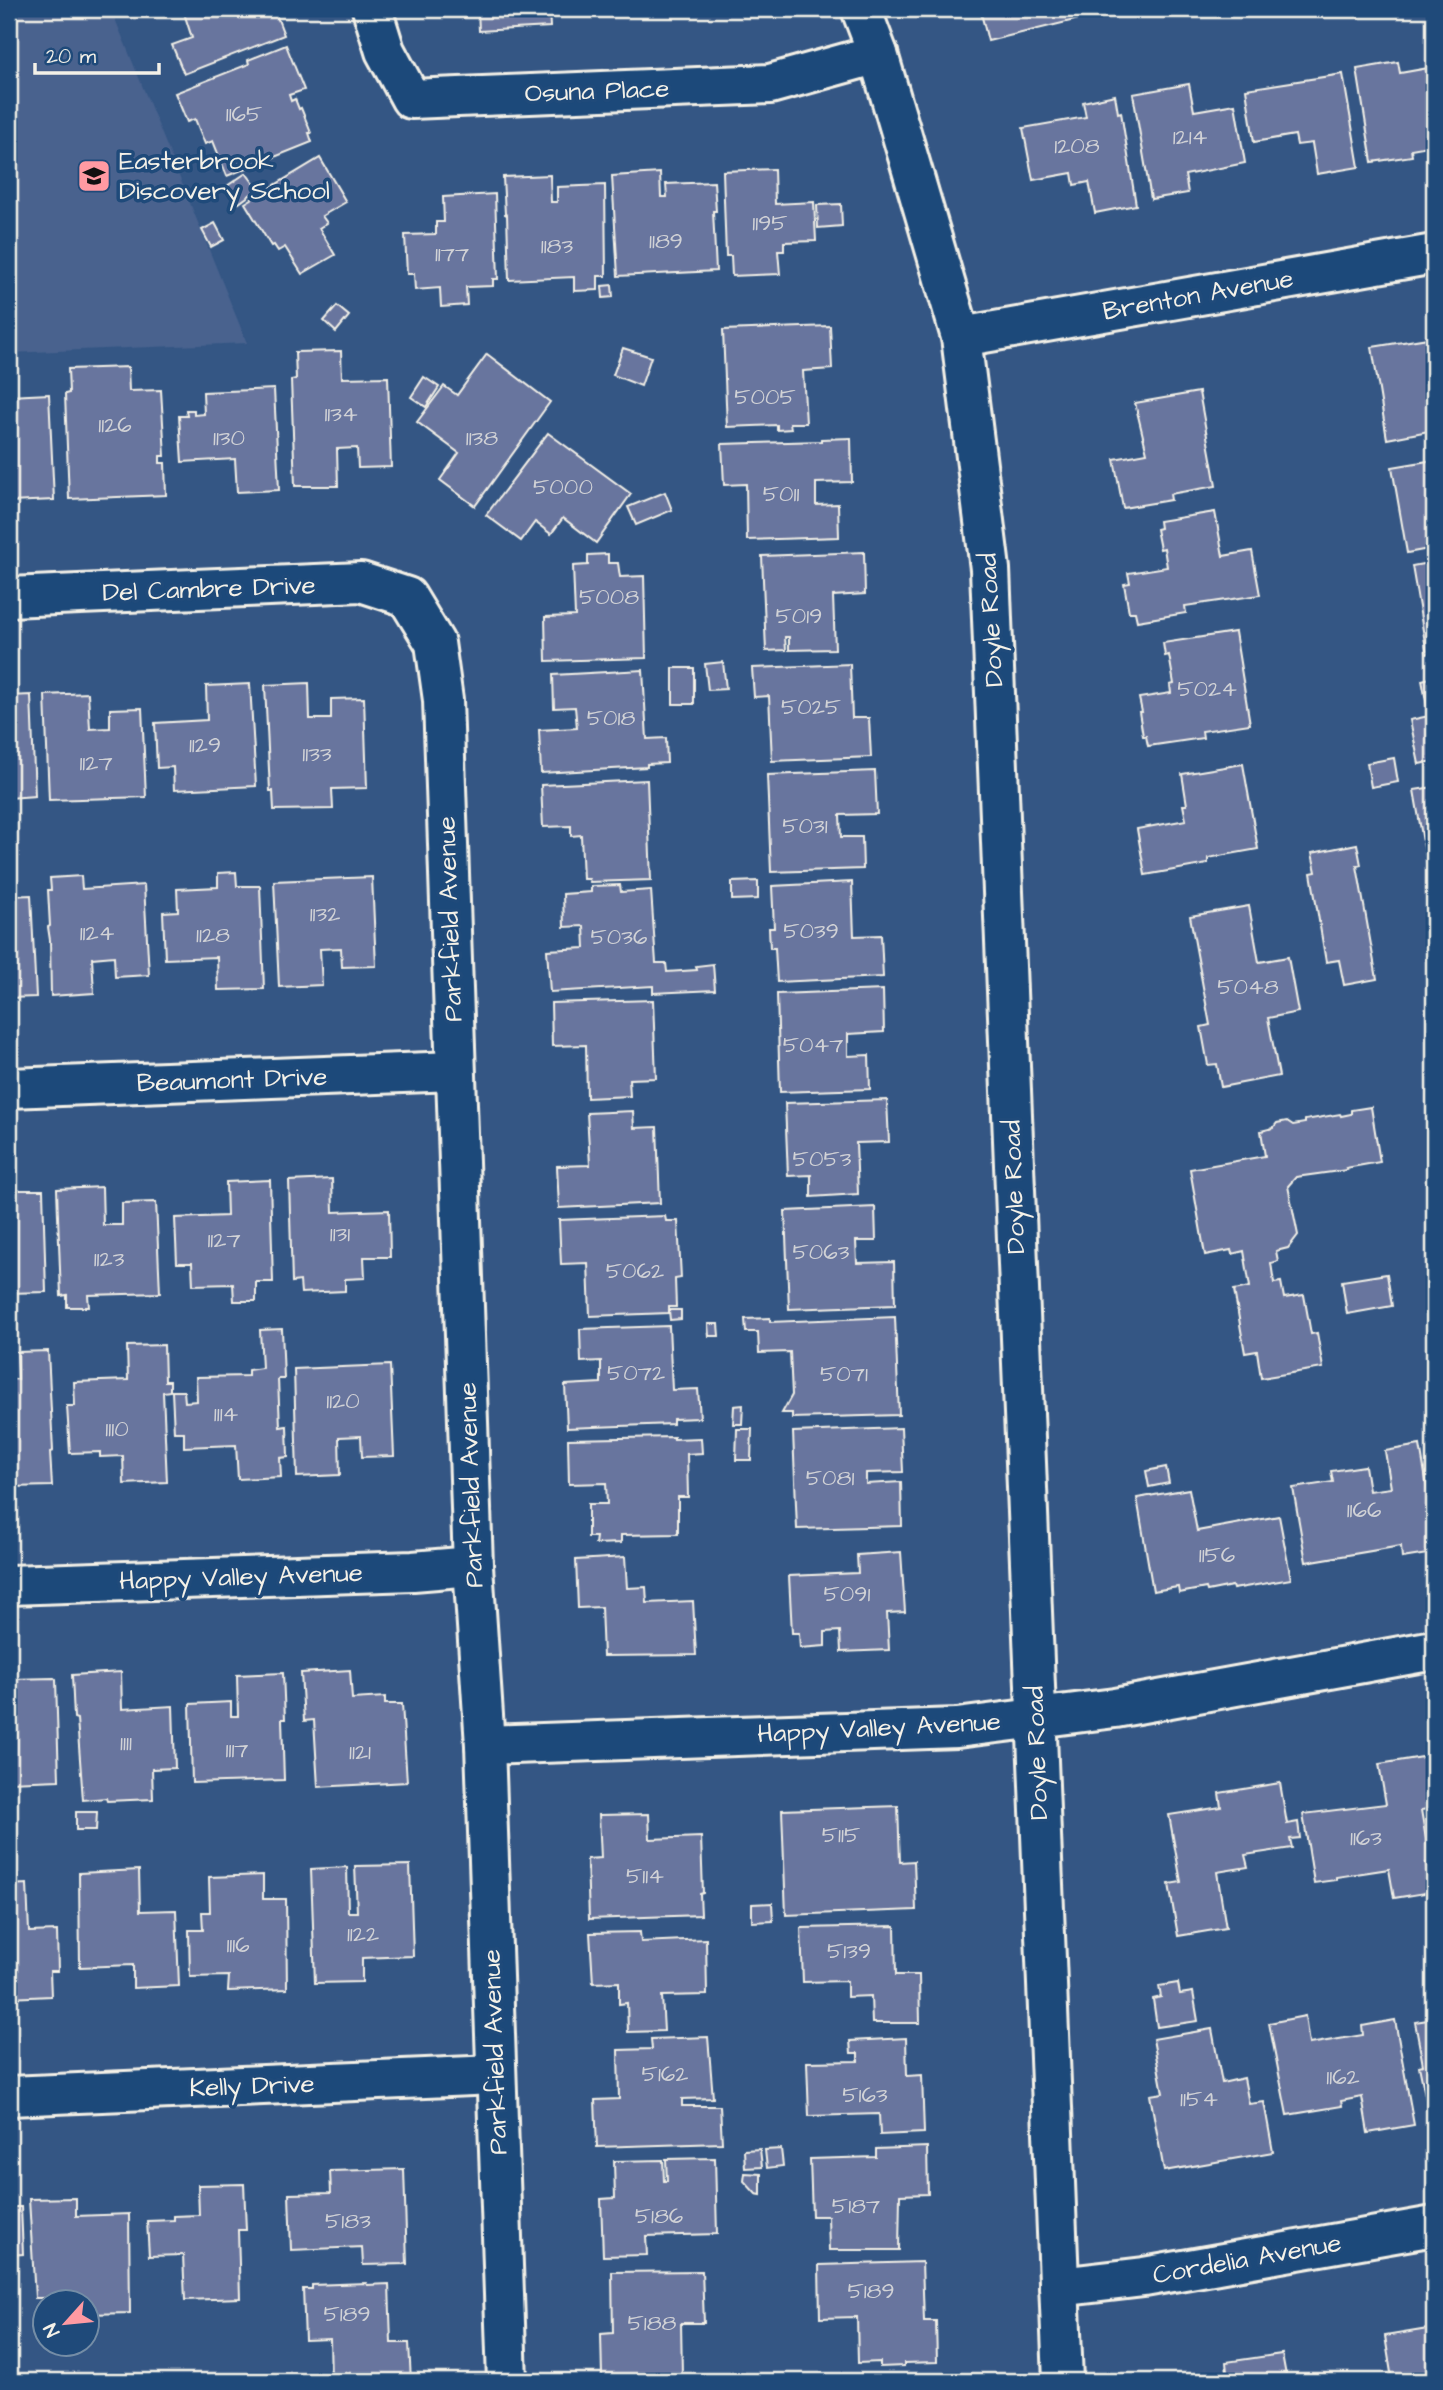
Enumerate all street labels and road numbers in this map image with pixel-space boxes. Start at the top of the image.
street label: Osuna Place [524,70,670,112]
street label: Brenton Avenue [1100,261,1296,329]
street label: Doyle Road [970,552,1014,688]
street label: Del Cambre Drive [102,567,316,611]
street label: Parkfield Avenue [428,815,472,1023]
street label: Beaumont Drive [136,1059,328,1101]
street label: Doyle Road [994,1119,1036,1255]
street label: Parkfield Avenue [449,1381,493,1589]
street label: Happy Valley Avenue [119,1555,363,1601]
street label: Doyle Road [1017,1685,1059,1821]
street label: Happy Valley Avenue [756,1704,1002,1754]
street label: Parkfield Avenue [473,1948,517,2156]
street label: Kelly Drive [189,2066,315,2108]
street label: Cordelia Avenue [1150,2225,1344,2293]

